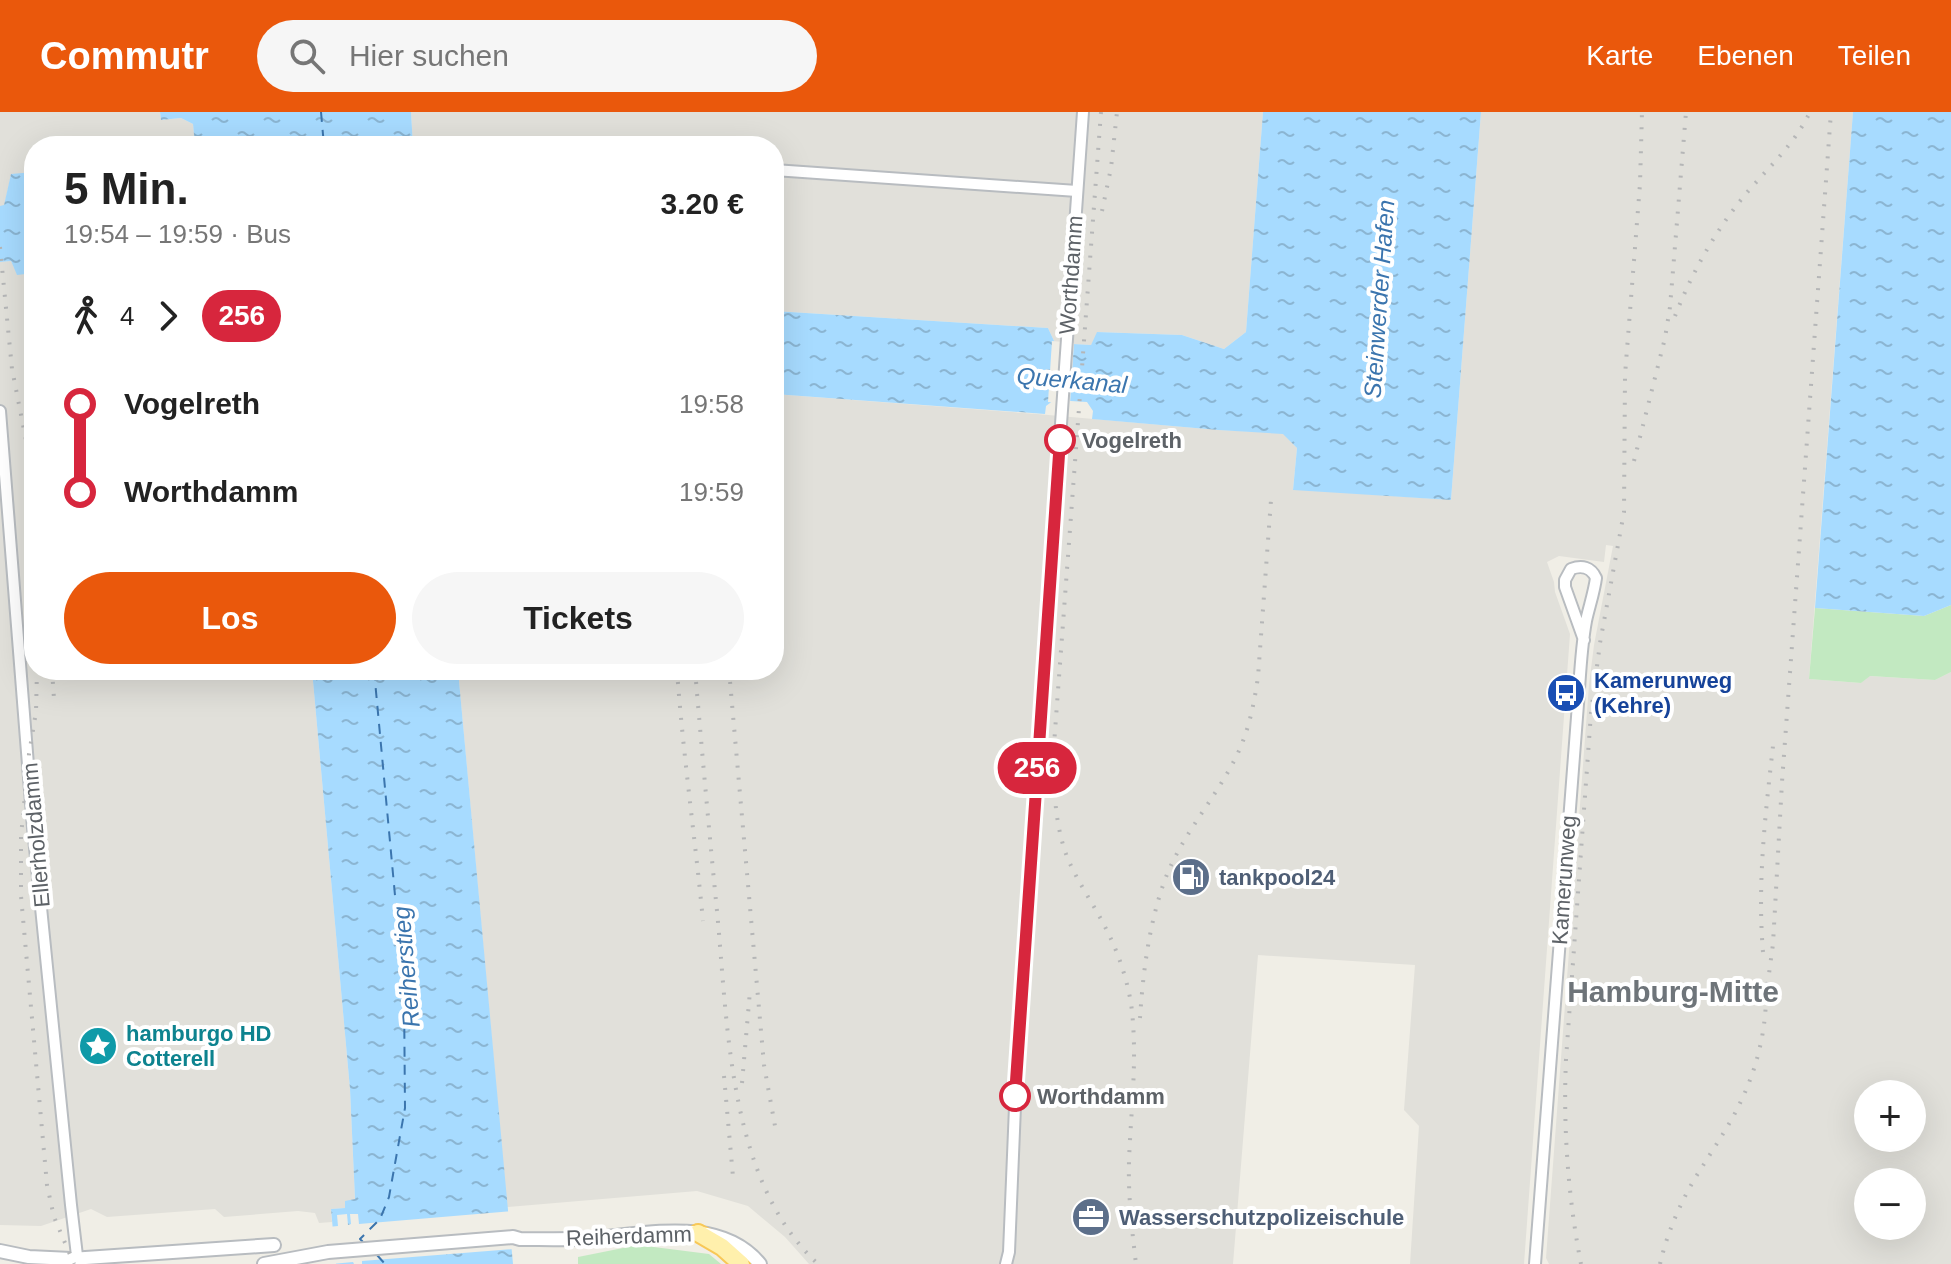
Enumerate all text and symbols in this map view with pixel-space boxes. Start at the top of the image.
search box [257,20,817,92]
icon: search [285,34,329,78]
text: Commutr [40,35,209,77]
text: Hier suchen [349,39,509,72]
text: Karte [1586,40,1653,71]
text: Ebenen [1697,40,1794,71]
text: Teilen [1838,40,1911,71]
text: 5 Min. [64,164,189,213]
text: 3.20 € [661,187,744,220]
water label: Steinwerder Hafen [1359,199,1399,399]
street label: Worthdamm [1054,215,1088,335]
text: 19:54 – 19:59 · Bus [64,219,291,249]
icon: walk [64,294,108,338]
icon: forward [146,294,190,338]
text: 256 [218,300,265,331]
text: 4 [120,301,134,331]
water label: Querkanal [1016,362,1129,398]
text: Vogelreth [124,387,260,420]
text: 19:58 [679,389,744,419]
marker: Vogelreth [1045,425,1075,455]
place label: Vogelreth [1082,428,1182,453]
text: Worthdamm [124,475,298,508]
text: 19:59 [679,477,744,507]
button: Los [64,572,396,664]
button: Tickets [412,572,744,664]
place label: Kamerunweg (Kehre) [1594,668,1732,718]
bus stop icon: Kamerunweg (Kehre) [1545,672,1587,714]
line badge: 256 [991,742,1083,794]
text: 256 [1014,752,1060,783]
street label: Ellerholzdamm [17,761,55,909]
street label: Kamerunweg [1547,814,1581,946]
fuel station icon: tankpool24 [1170,856,1212,898]
place label: tankpool24 [1219,865,1336,890]
water label: Reiherstieg [387,905,425,1029]
district label: Hamburg-Mitte [1567,975,1779,1008]
place label: hamburgo HD Cotterell [126,1021,271,1071]
place icon: hamburgo HD Cotterell [77,1025,119,1067]
map controls [1854,1080,1926,1240]
button: + [1854,1080,1926,1152]
marker: Worthdamm [1000,1081,1030,1111]
place label: Worthdamm [1037,1084,1165,1109]
button: − [1854,1168,1926,1240]
office icon: Wasserschutzpolizeischule [1070,1196,1112,1238]
place label: Wasserschutzpolizeischule [1119,1205,1404,1230]
street label: Reiherdamm [566,1221,692,1251]

